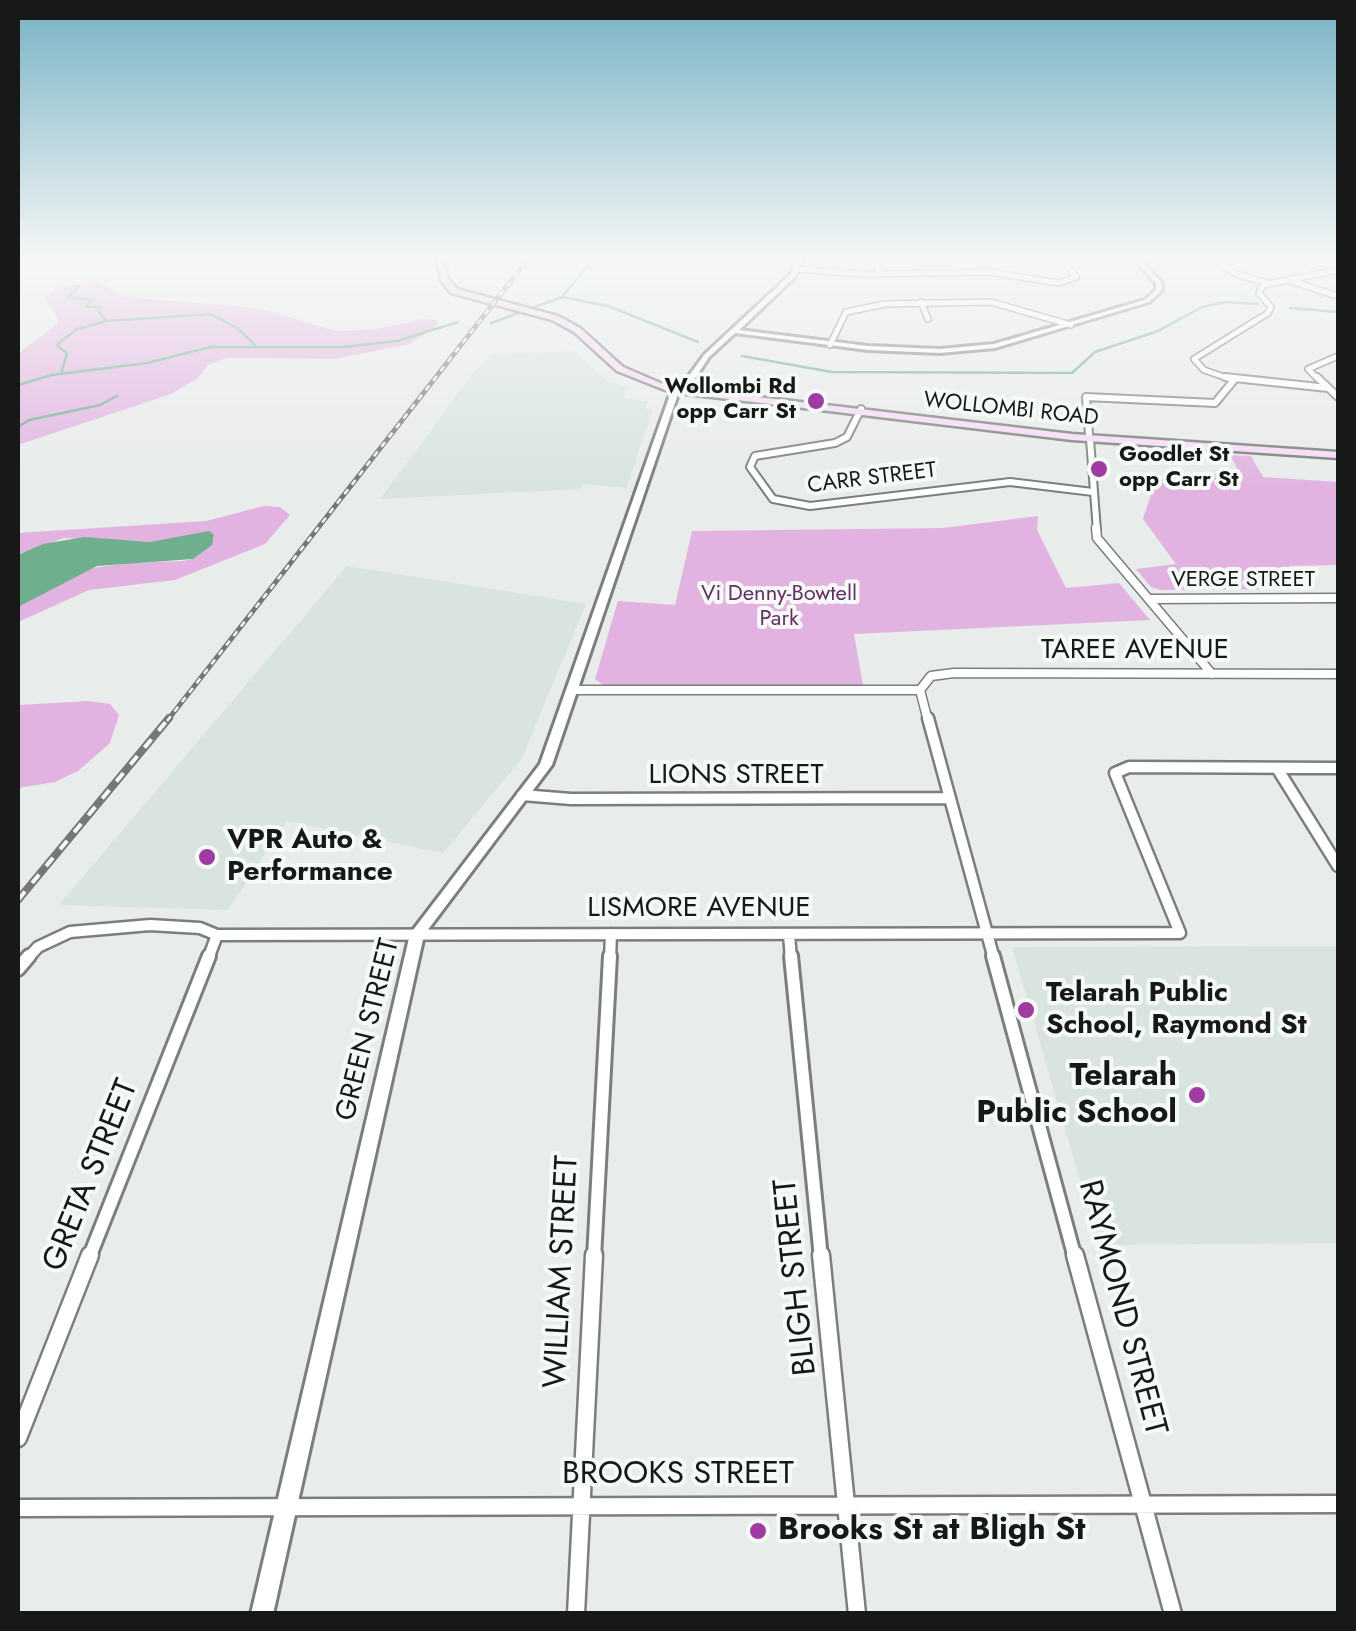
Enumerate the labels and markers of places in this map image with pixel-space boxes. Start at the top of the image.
place label: Wollombi Rd opp Carr St [664,375,796,426]
marker: Wollombi Rd opp Carr St [805,390,827,412]
place label: Goodlet St opp Carr St [1119,443,1238,494]
marker: Goodlet St opp Carr St [1088,458,1110,480]
place label: VPR Auto & Performance [227,824,393,890]
marker: VPR Auto & Performance [196,846,218,868]
place label: Telarah Public School, Raymond St [1046,977,1307,1043]
marker: Telarah Public School, Raymond St [1015,999,1037,1021]
place label: Telarah Public School [976,1058,1177,1133]
marker: Telarah Public School [1186,1084,1208,1106]
place label: Brooks St at Bligh St [778,1512,1085,1550]
marker: Brooks St at Bligh St [747,1520,769,1542]

